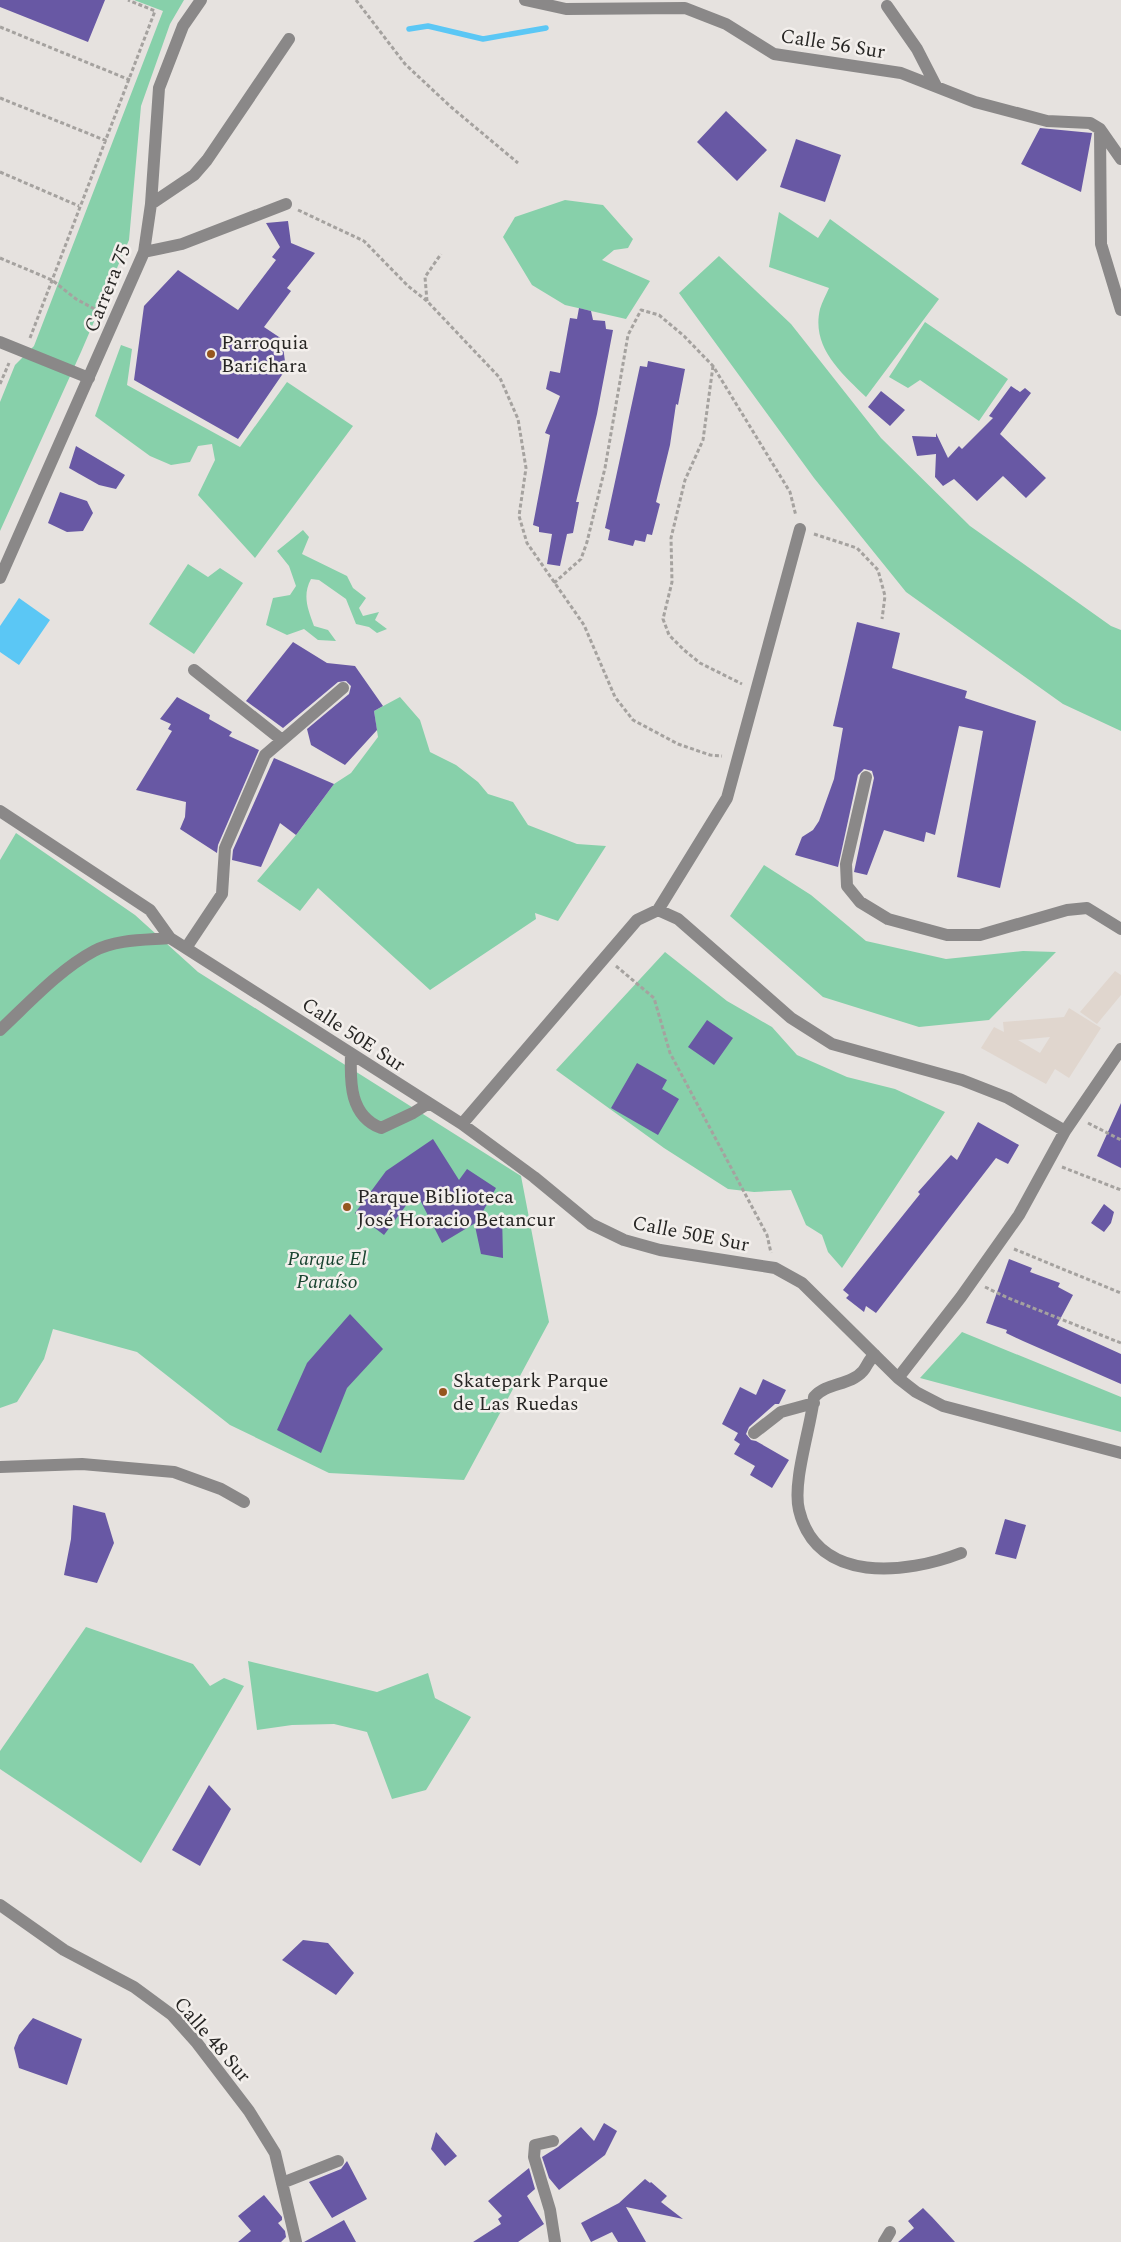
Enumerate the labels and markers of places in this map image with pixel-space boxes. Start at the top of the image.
place label: Parroquia Barichara [221,328,309,381]
marker: Parroquia Barichara [205,348,217,360]
place label: Parque Biblioteca José Horacio Betancur [357,1182,555,1235]
marker: Parque Biblioteca José Horacio Betancur [341,1201,353,1213]
place label: Skatepark Parque de Las Ruedas [453,1366,608,1419]
marker: Skatepark Parque de Las Ruedas [437,1386,449,1398]

